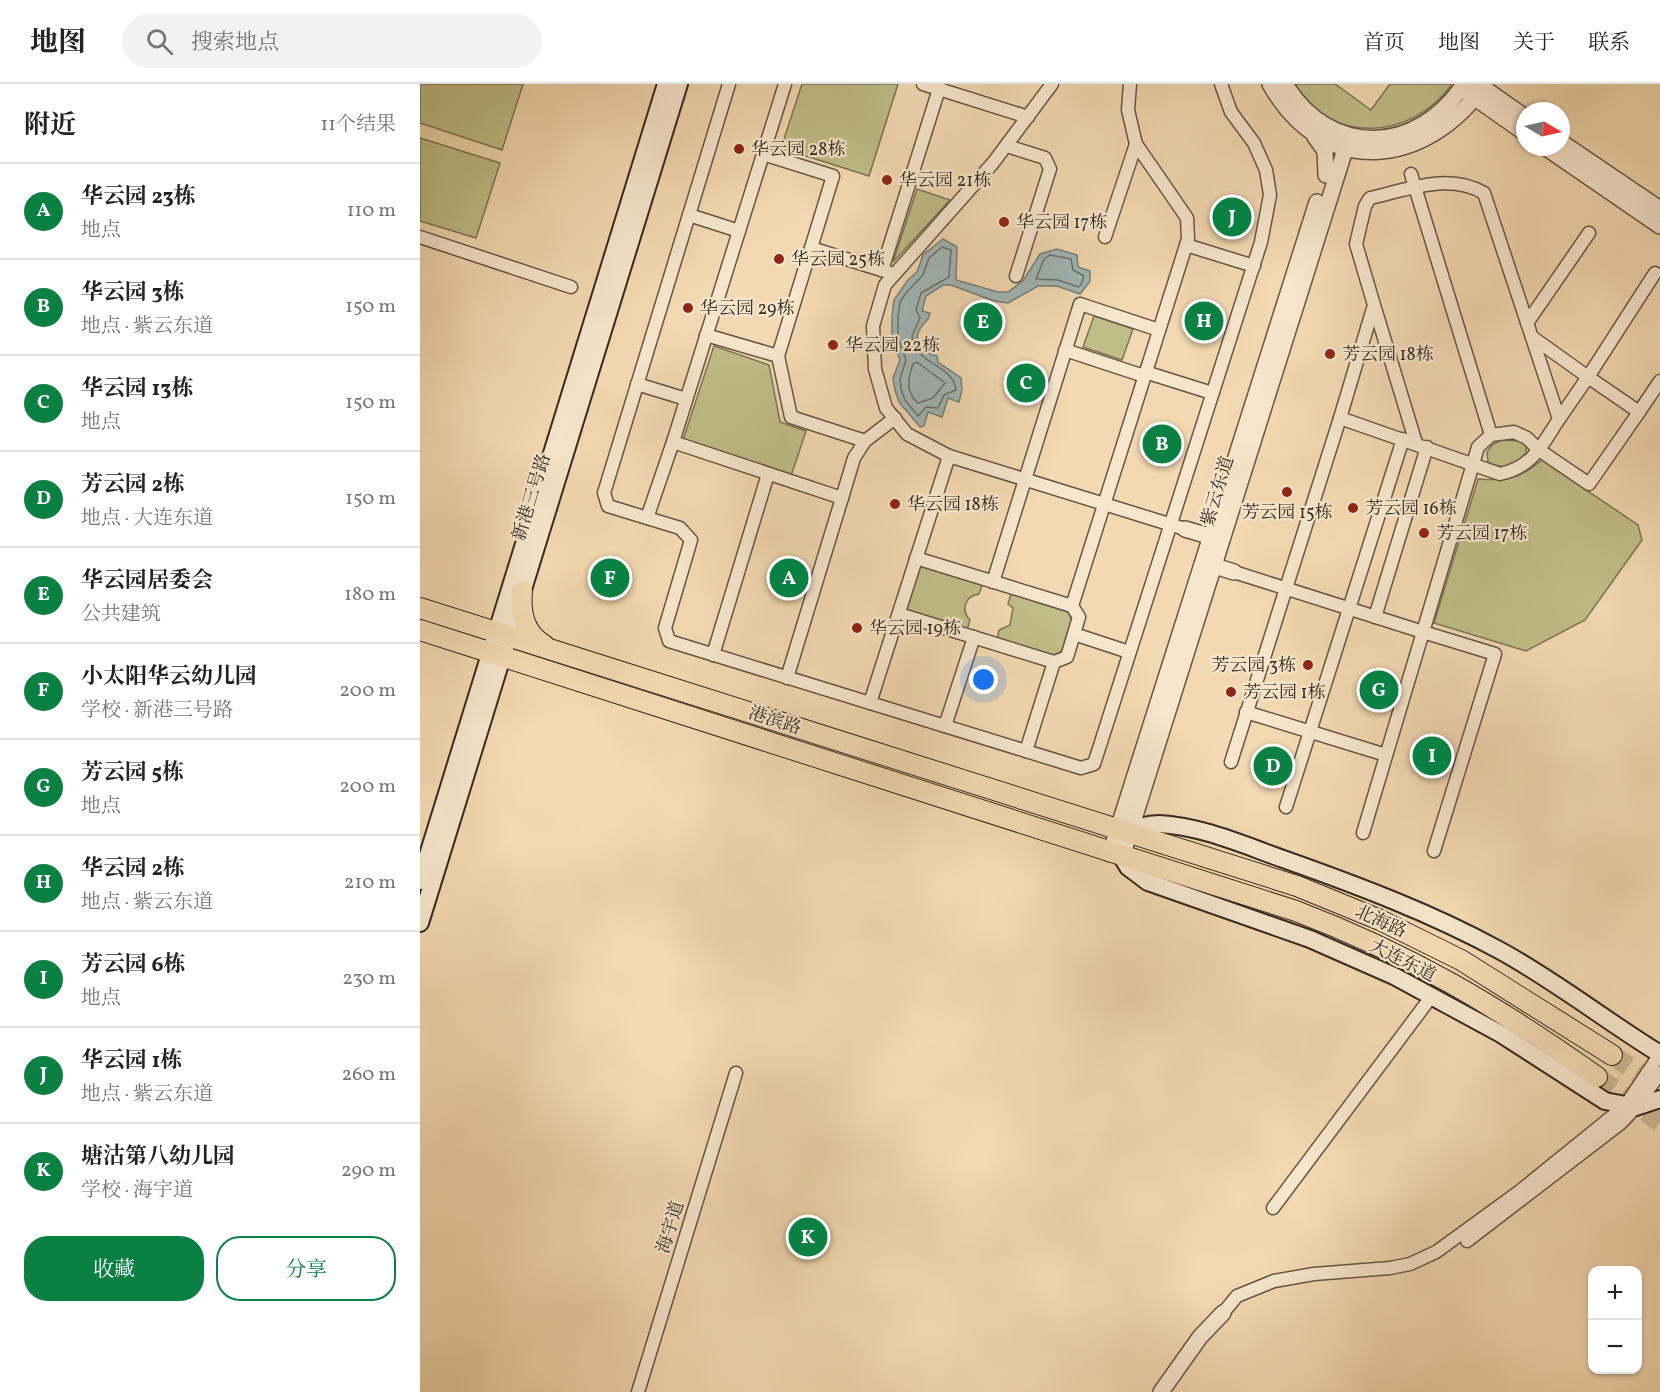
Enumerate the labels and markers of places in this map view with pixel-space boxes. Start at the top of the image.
place label: 华云园 28栋 [751,138,845,163]
marker: 华云园 28栋 [732,142,746,156]
place label: 华云园 21栋 [899,169,991,194]
marker: 华云园 21栋 [880,173,894,187]
pin: J [1212,194,1252,240]
place label: 华云园 17栋 [1016,211,1107,236]
marker: 华云园 17栋 [997,215,1011,229]
place label: 华云园 25栋 [791,248,885,273]
marker: 华云园 25栋 [772,252,786,266]
place label: 华云园 29栋 [700,297,794,322]
pin: H [1184,298,1224,344]
pin: E [964,300,1002,344]
marker: 华云园 29栋 [681,301,695,315]
place label: 华云园 22栋 [845,334,940,359]
marker: 华云园 22栋 [826,338,840,352]
place label: 芳云园 18栋 [1342,343,1434,368]
marker: 芳云园 18栋 [1323,347,1337,361]
pin: C [1006,360,1046,406]
pin: B [1142,422,1182,466]
marker: 芳云园 15栋 [1280,485,1294,499]
place label: 华云园 18栋 [907,493,999,518]
marker: 华云园 18栋 [888,497,902,511]
place label: 芳云园 16栋 [1365,497,1457,522]
place label: 芳云园 15栋 [1241,501,1333,526]
marker: 芳云园 16栋 [1346,501,1360,515]
place label: 芳云园 17栋 [1436,522,1527,547]
marker: 芳云园 17栋 [1417,526,1431,540]
pin: F [590,556,630,600]
pin: A [770,556,808,600]
place label: 华云园 19栋 [869,617,961,642]
marker: 华云园 19栋 [850,621,864,635]
place label: 芳云园 3栋 [1211,654,1296,679]
marker: 芳云园 3栋 [1301,658,1315,672]
pin: G [1360,668,1398,712]
place label: 芳云园 1栋 [1243,681,1326,706]
marker: 芳云园 1栋 [1224,685,1238,699]
pin: I [1412,734,1452,778]
pin: D [1254,744,1292,788]
pin: K [788,1214,828,1260]

